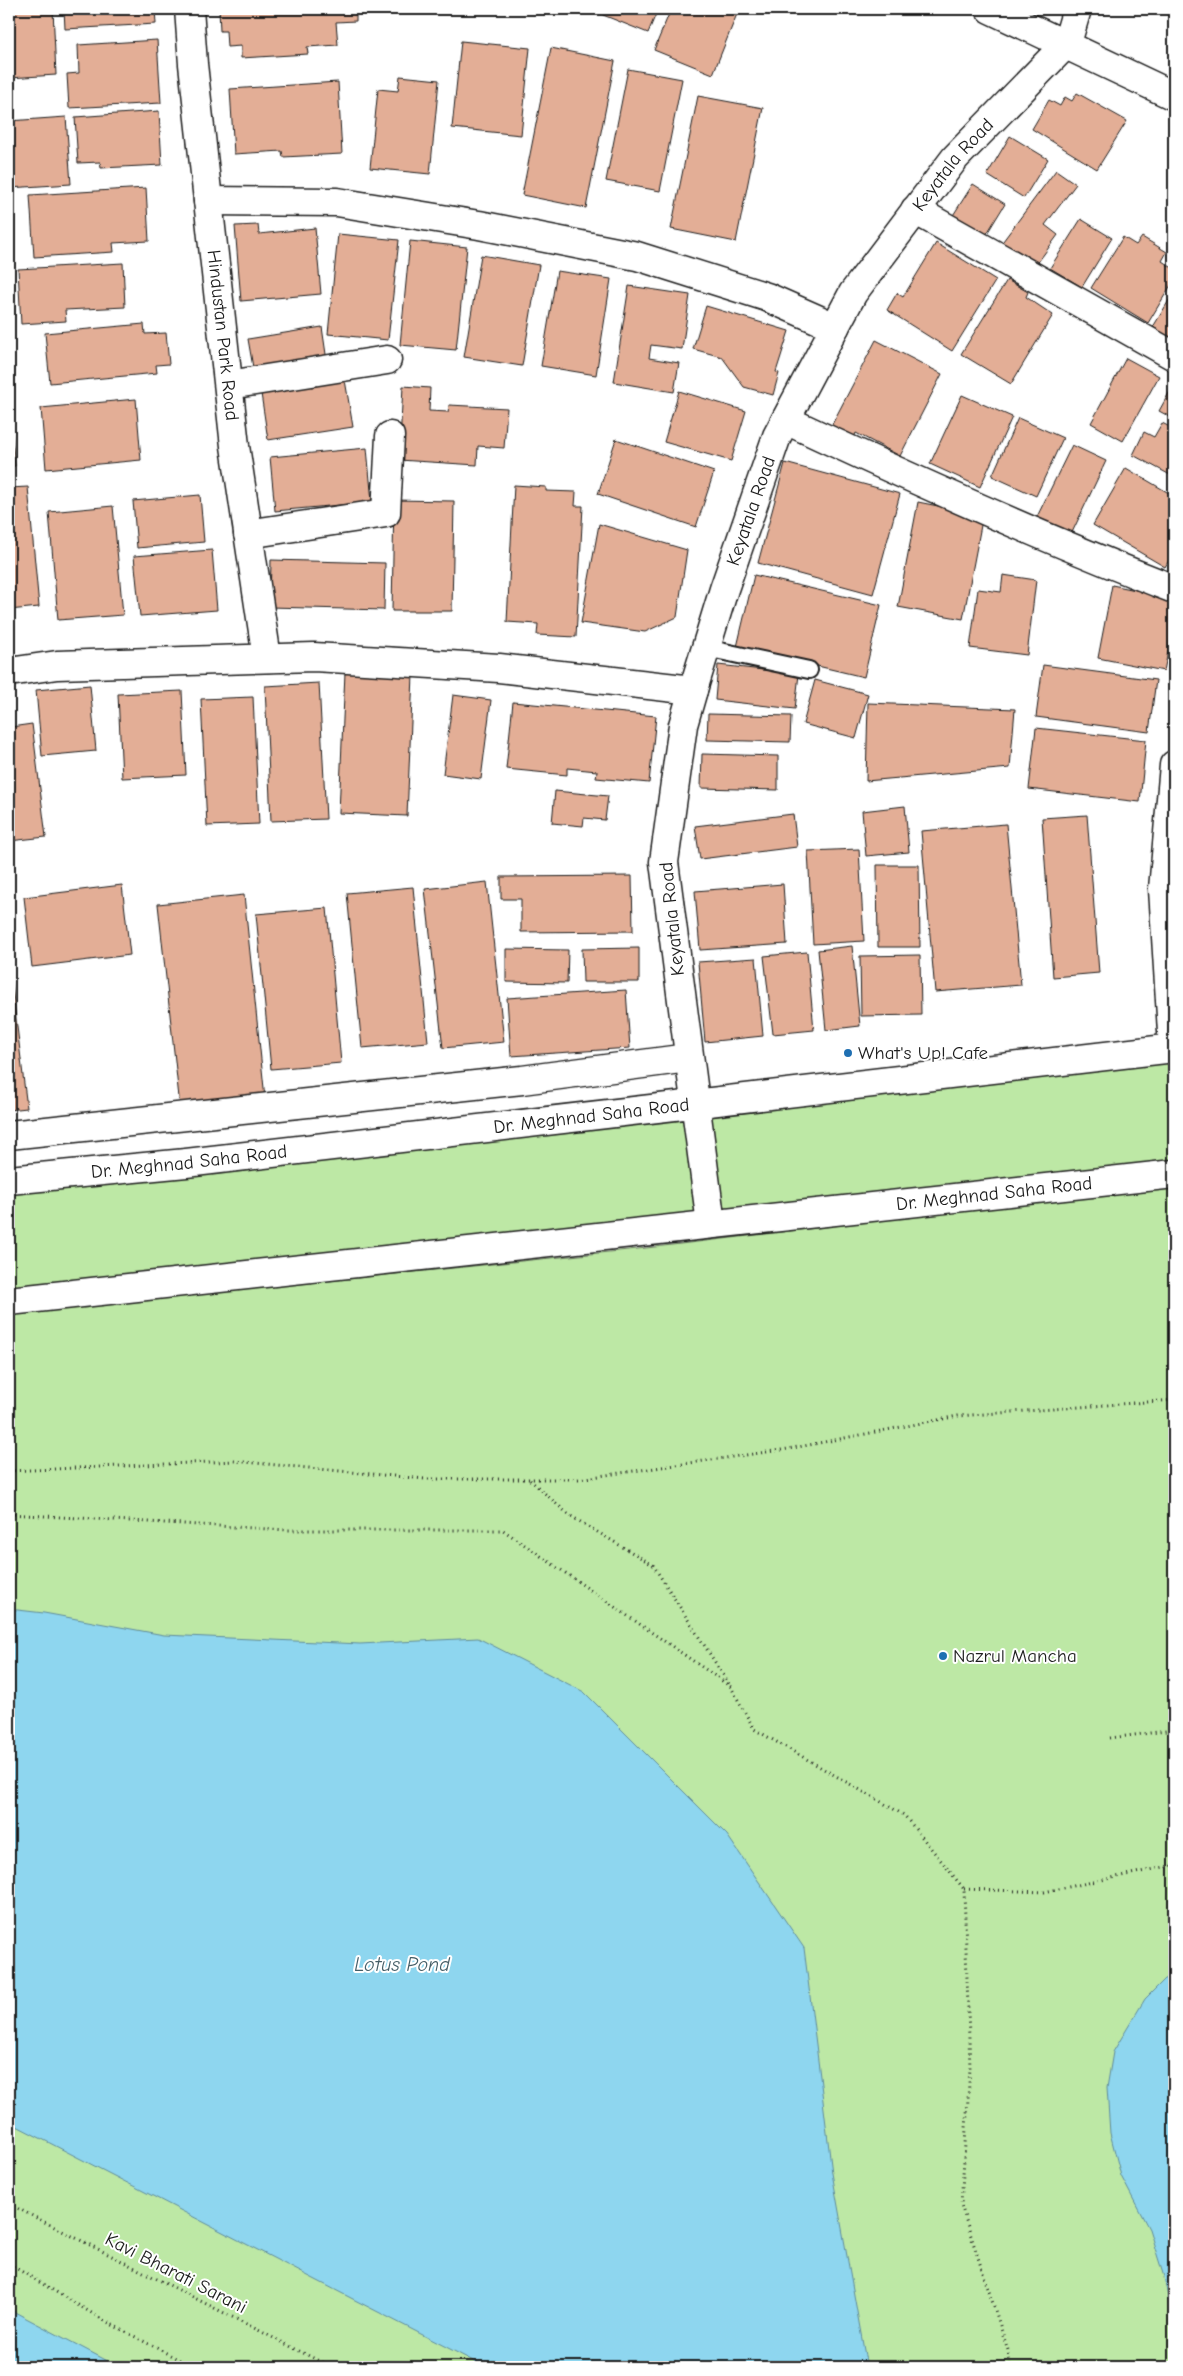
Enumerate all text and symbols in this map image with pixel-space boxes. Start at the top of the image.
street label: Keyatala Road [908,114,998,215]
street label: Hindustan Park Road [203,249,243,422]
street label: Keyatala Road [722,453,780,569]
street label: Keyatala Road [655,861,689,977]
place label: What's Up! Cafe [858,1042,988,1064]
marker: What's Up! Cafe [842,1047,854,1059]
street label: Dr. Meghnad Saha Road [492,1093,691,1138]
street label: Dr. Meghnad Saha Road [90,1140,288,1183]
street label: Dr. Meghnad Saha Road [895,1172,1093,1215]
place label: Nazrul Mancha [953,1645,1077,1667]
marker: Nazrul Mancha [937,1650,949,1662]
water label: Lotus Pond [354,1953,451,1976]
street label: Kavi Bharati Sarani [102,2228,250,2318]

